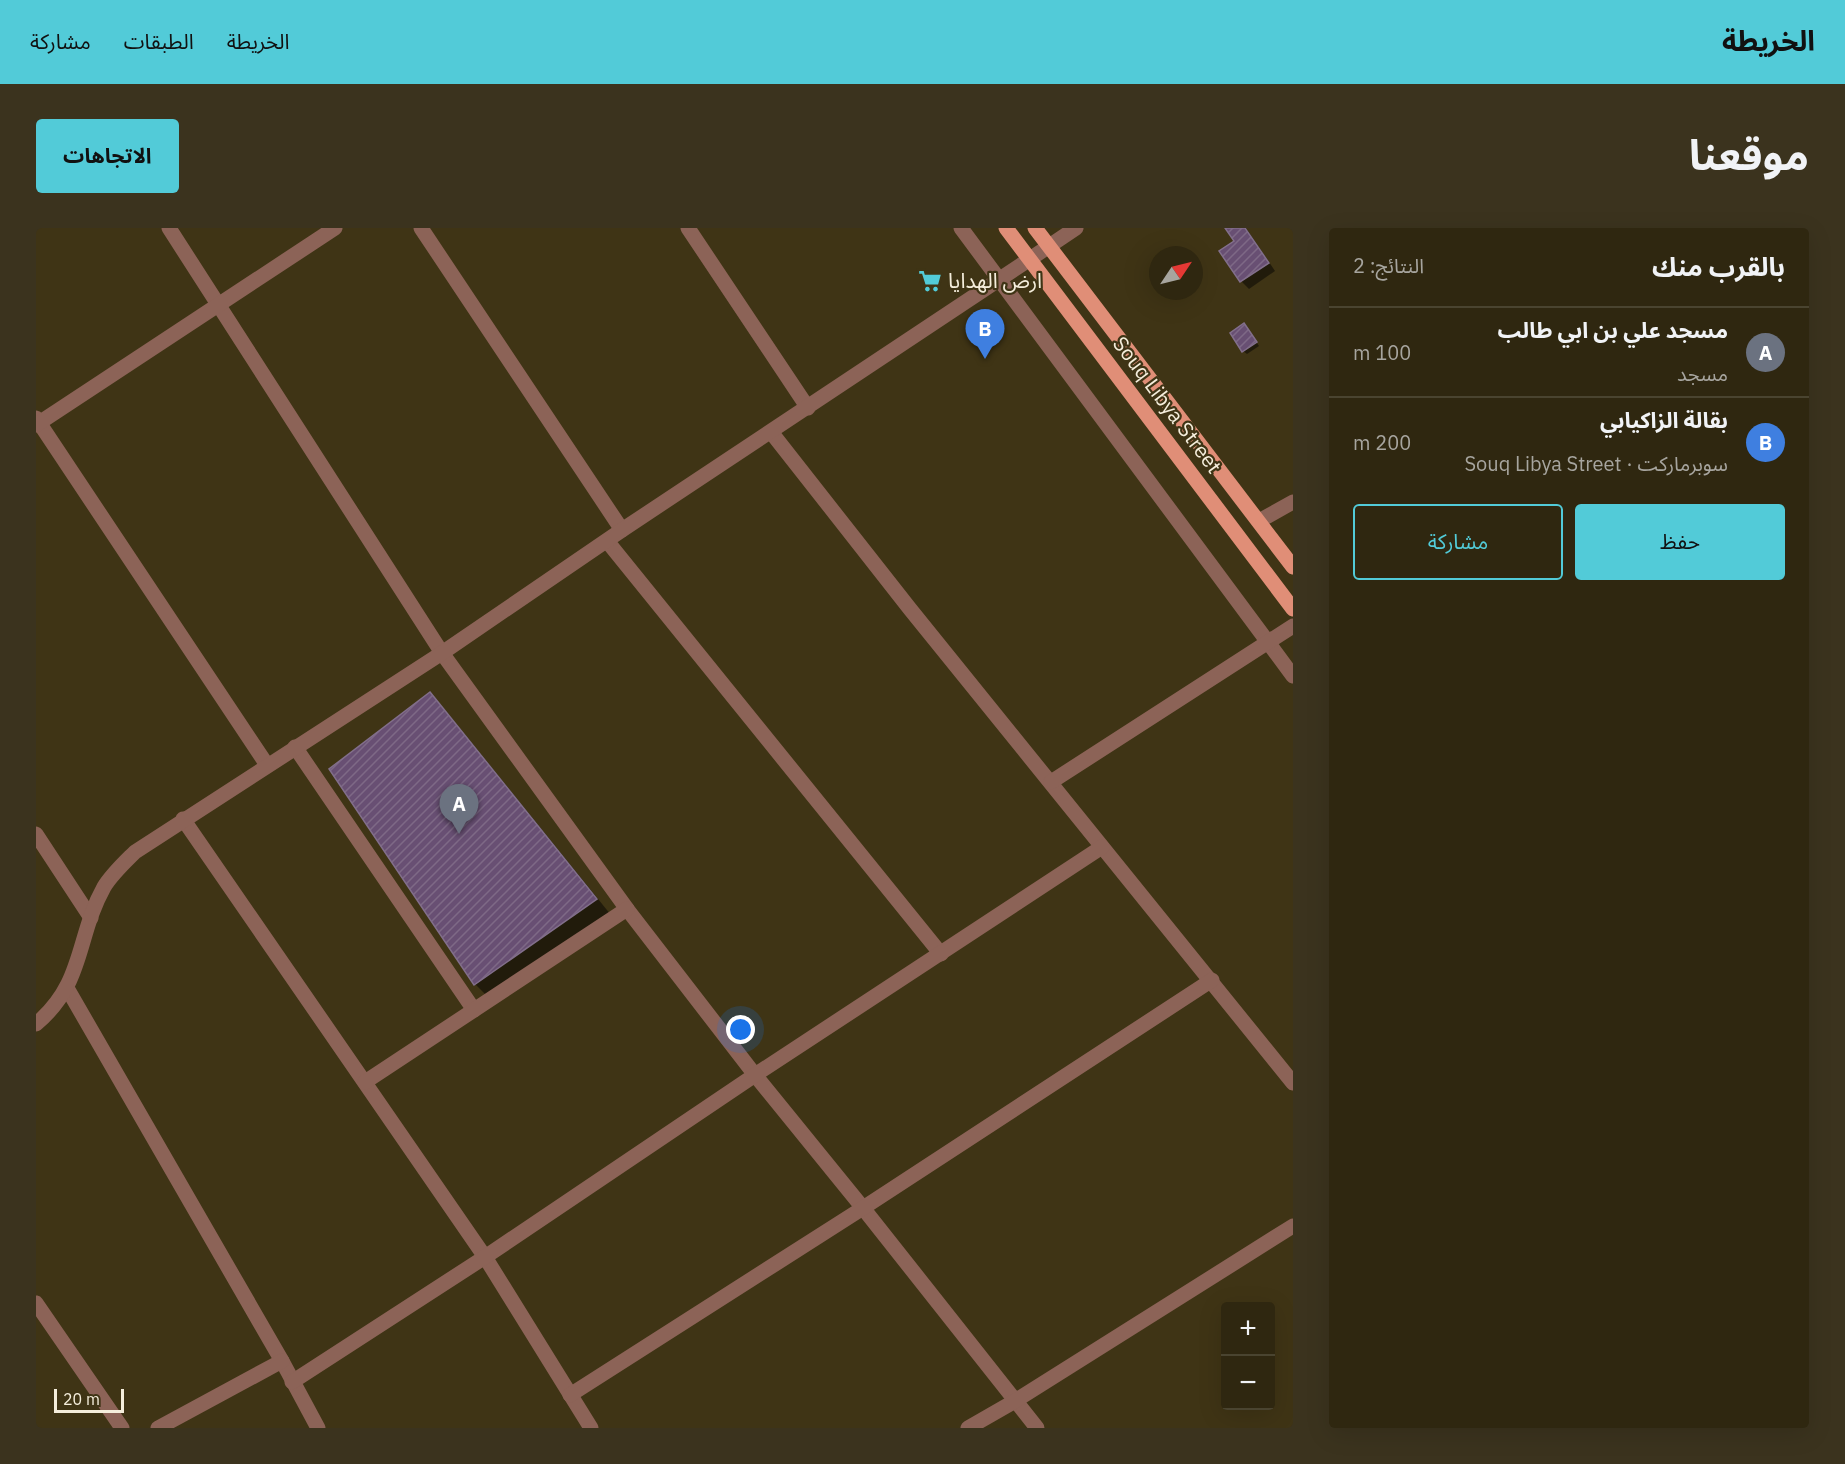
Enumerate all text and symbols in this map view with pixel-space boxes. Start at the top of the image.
text: الخريطة [1722,22,1815,59]
text: مشاركة [30,27,91,55]
text: الطبقات [124,27,194,55]
text: الخريطة [227,27,290,55]
button: الاتجاهات [36,119,179,193]
text: موقعنا [1689,127,1809,182]
north arrow [1149,246,1203,300]
text: بالقرب منك [1652,249,1785,283]
text: النتائج: 2 [1353,252,1424,279]
place label: ارض الهدايا [948,266,1042,294]
supermarket icon: ارض الهدايا [917,268,943,294]
pin: B [966,310,1004,359]
text: مسجد علي بن ابي طالب [1498,315,1728,344]
street label: Souq Libya Street [1107,330,1229,479]
text: 100 m [1353,339,1411,366]
text: A [1759,339,1772,366]
text: مسجد [1677,360,1728,387]
text: بقالة الزاكيابي [1600,405,1728,434]
text: 200 m [1353,429,1411,456]
text: B [1759,429,1772,456]
text: سوبرماركت · Souq Libya Street [1464,450,1728,477]
button: مشاركة [1353,504,1563,580]
button: حفظ [1575,504,1785,580]
pin: A [440,784,478,834]
your location [726,1015,755,1044]
map controls [1221,1302,1275,1410]
button: + [1221,1302,1275,1356]
button: − [1221,1356,1275,1410]
scale bar [54,1386,124,1414]
text: 20 m [63,1389,100,1409]

